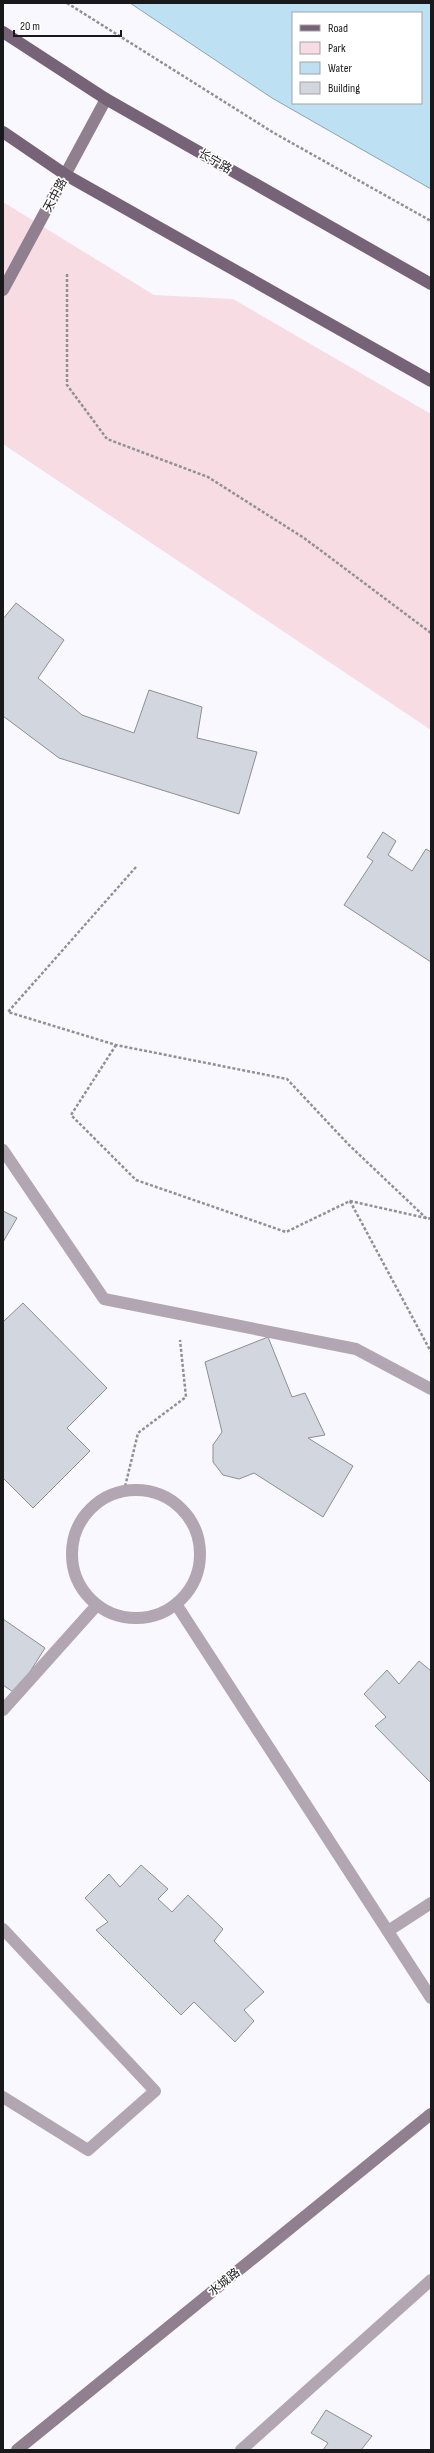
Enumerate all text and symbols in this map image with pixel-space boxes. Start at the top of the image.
scale bar [14,12,121,38]
legend [292,12,422,104]
text: 20 m [20,19,40,34]
text: Road [328,21,348,36]
text: Park [328,41,346,56]
text: Water [328,61,352,76]
text: Building [328,81,360,96]
street label: 长宁路 [195,146,234,177]
street label: 天中路 [40,176,71,215]
street label: 水城路 [206,2265,243,2300]

